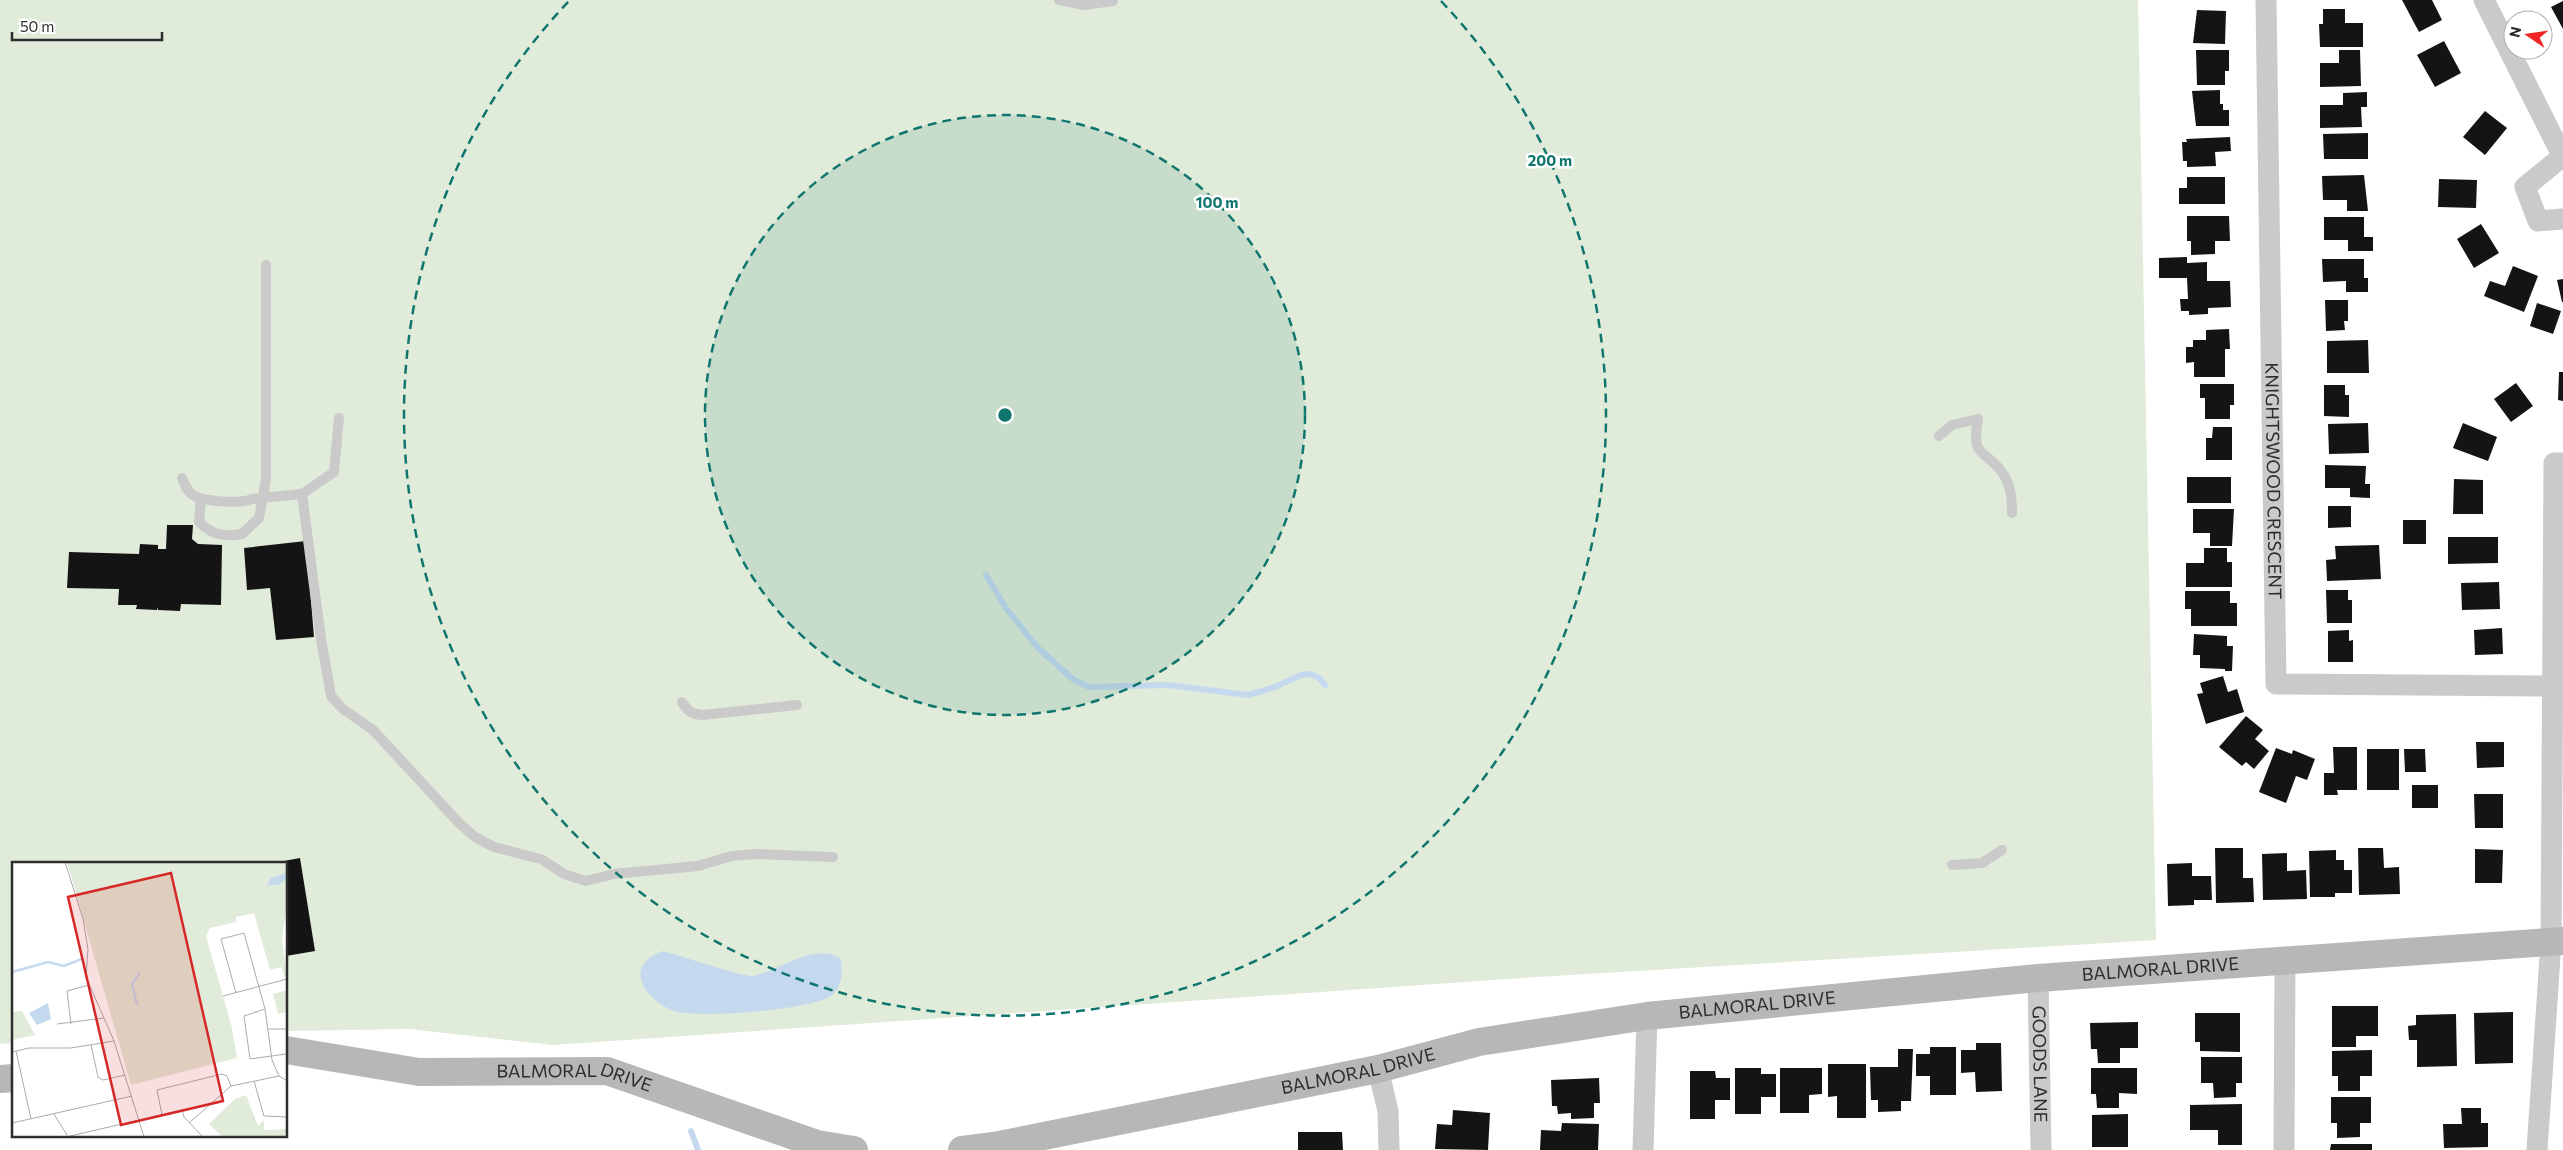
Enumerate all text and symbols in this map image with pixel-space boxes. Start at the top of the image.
scale bar [12,10,162,42]
north arrow [2503,10,2553,60]
text: 50 m [20,17,54,35]
text: N [2505,25,2524,39]
text: 200 m [1528,151,1572,169]
text: 100 m [1196,193,1238,211]
street label: KNIGHTSWOOD CRESCENT [2261,362,2287,600]
centre of rings [996,406,1014,424]
inset map [12,862,288,1138]
street label: BALMORAL DRIVE [2081,952,2240,985]
street label: BALMORAL DRIVE [1677,986,1836,1023]
street label: GOODS LANE [2028,1005,2053,1123]
street label: BALMORAL DRIVE [1279,1042,1437,1098]
street label: BALMORAL DRIVE [496,1058,655,1096]

